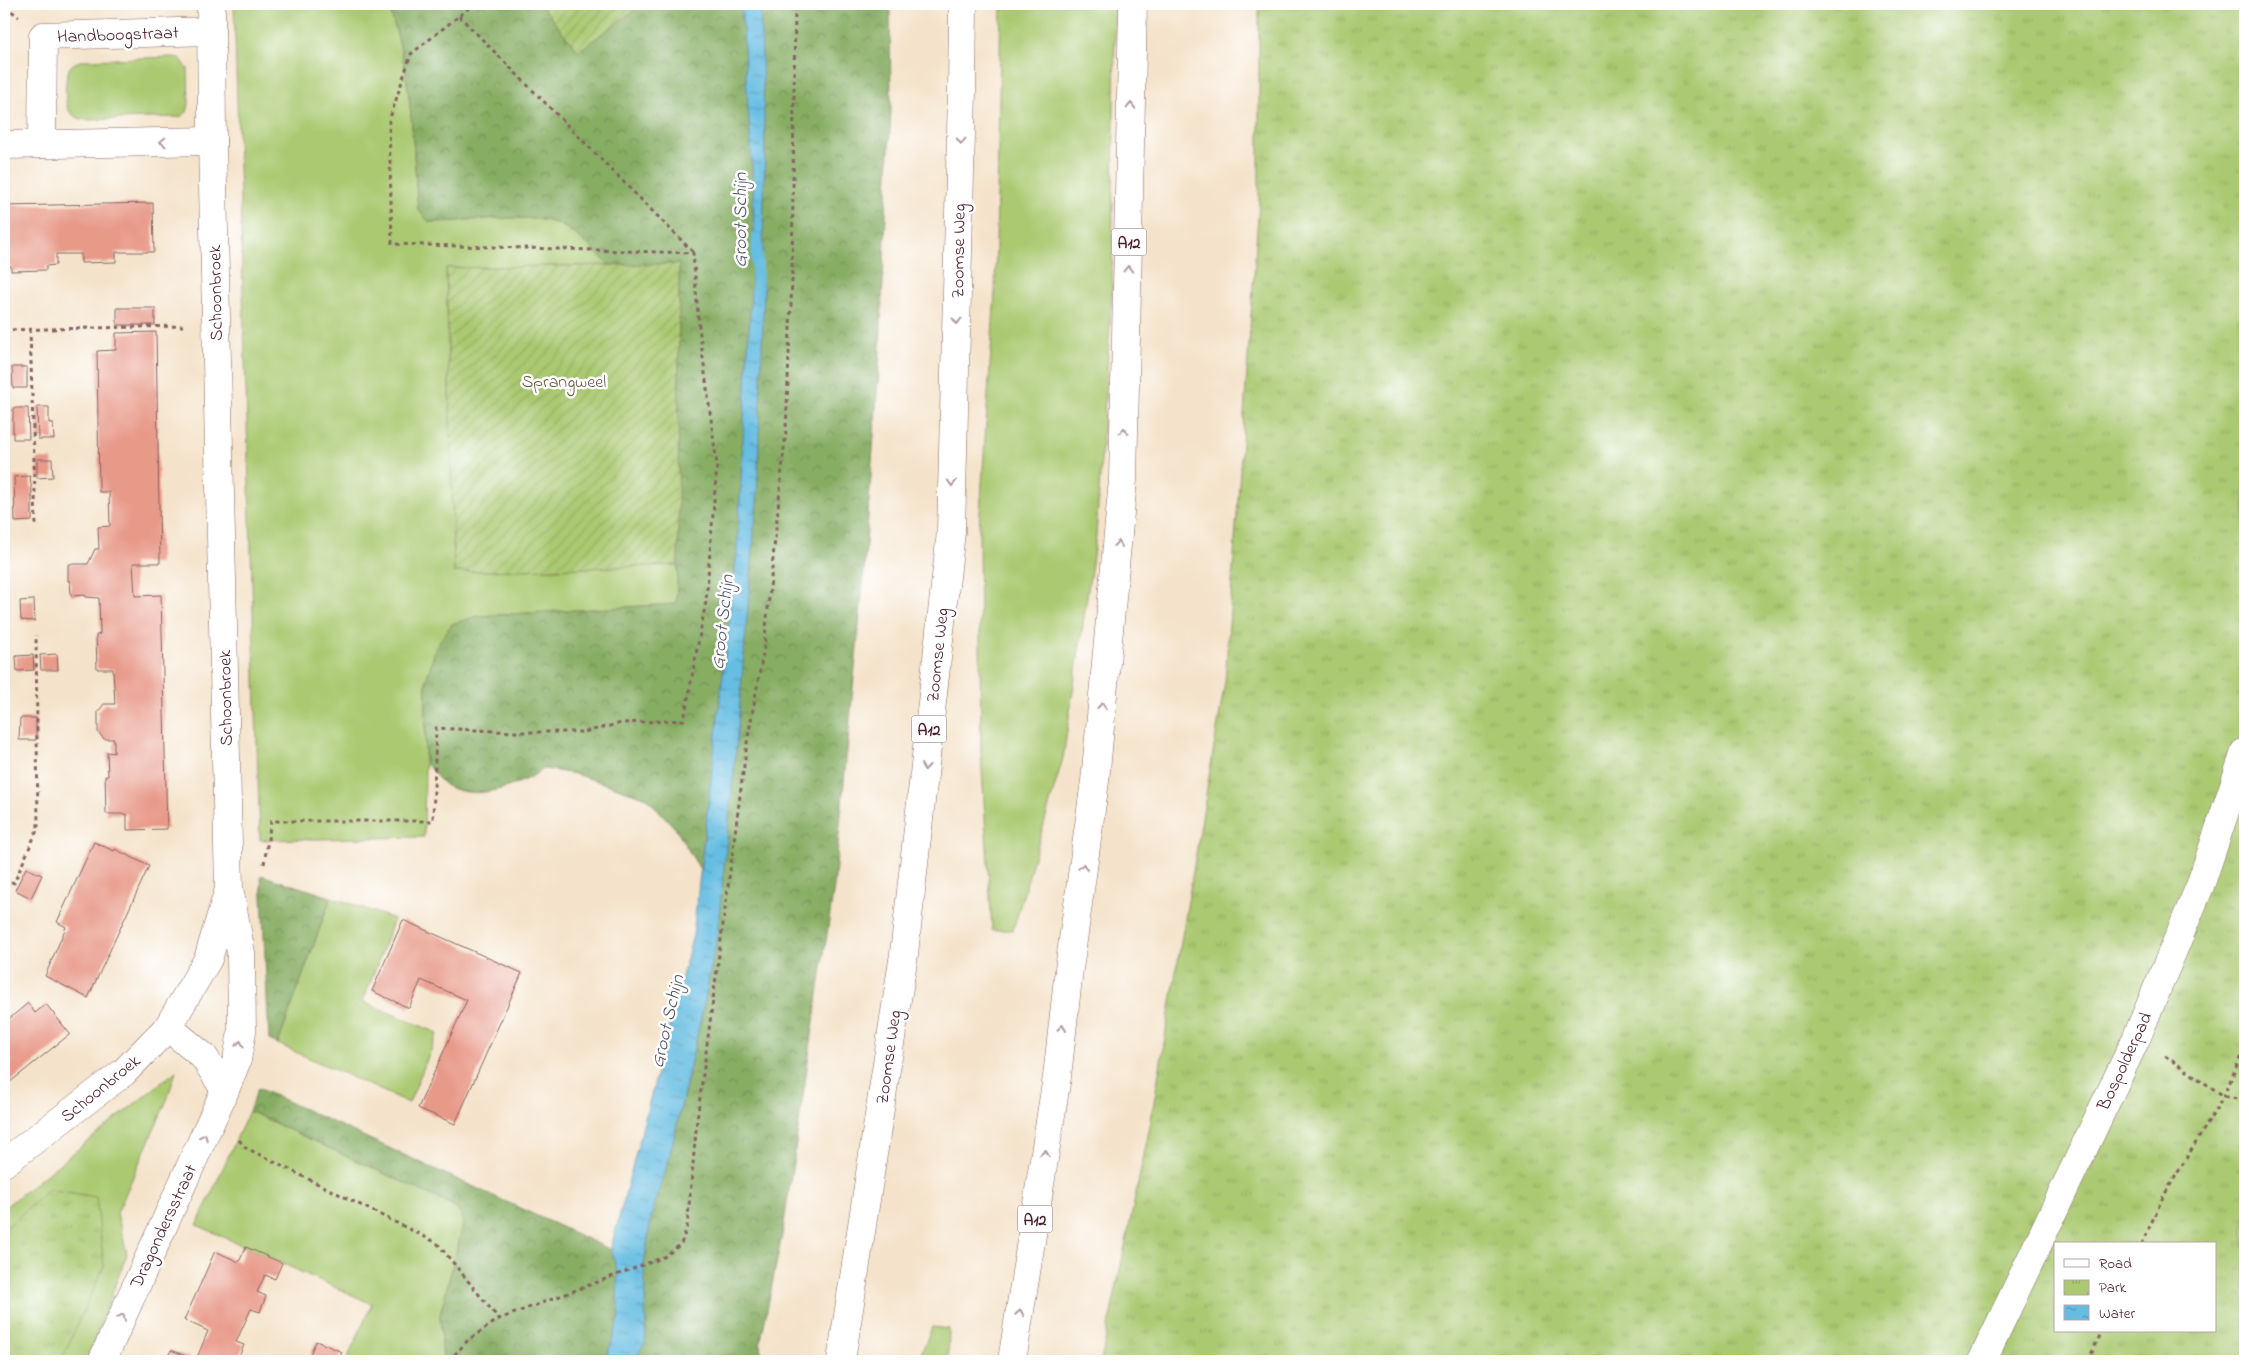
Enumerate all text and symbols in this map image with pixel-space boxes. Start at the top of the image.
street label: Handboogstraat [57,21,179,52]
one-way arrow [1126,102,1137,110]
one-way arrow [159,137,166,147]
one-way arrow [956,138,966,145]
water label: Groot Schijn [728,172,755,267]
street label: Zoomse Weg [946,203,975,299]
road number: A12 [1112,228,1146,256]
street label: Schoonbroek [203,245,231,341]
one-way arrow [1123,264,1133,272]
one-way arrow [951,317,962,325]
park label: Sprangweel [522,370,606,397]
one-way arrow [1119,427,1130,435]
one-way arrow [947,479,958,487]
one-way arrow [1112,540,1123,548]
water label: Groot Schijn [705,573,742,671]
street label: Zoomse Weg [921,607,958,704]
street label: Schoonbroek [213,650,241,746]
one-way arrow [1096,702,1107,710]
road number: A12 [912,716,946,742]
one-way arrow [920,763,931,771]
one-way arrow [1077,863,1088,871]
water label: Groot Schijn [645,972,692,1071]
street label: Bospolderpad [2091,1008,2160,1116]
street label: Zoomse Weg [871,1009,910,1106]
one-way arrow [1056,1024,1067,1032]
one-way arrow [234,1039,245,1047]
street label: Schoonbroek [56,1049,147,1130]
one-way arrow [197,1133,208,1142]
one-way arrow [1039,1148,1050,1156]
street label: Dragondersstraat [124,1161,206,1294]
road number: A12 [1018,1206,1052,1232]
legend [2054,1242,2216,1332]
text: Road [2099,1253,2132,1275]
text: Park [2099,1277,2127,1299]
text: Water [2099,1303,2135,1325]
one-way arrow [1014,1309,1025,1317]
one-way arrow [115,1313,126,1322]

